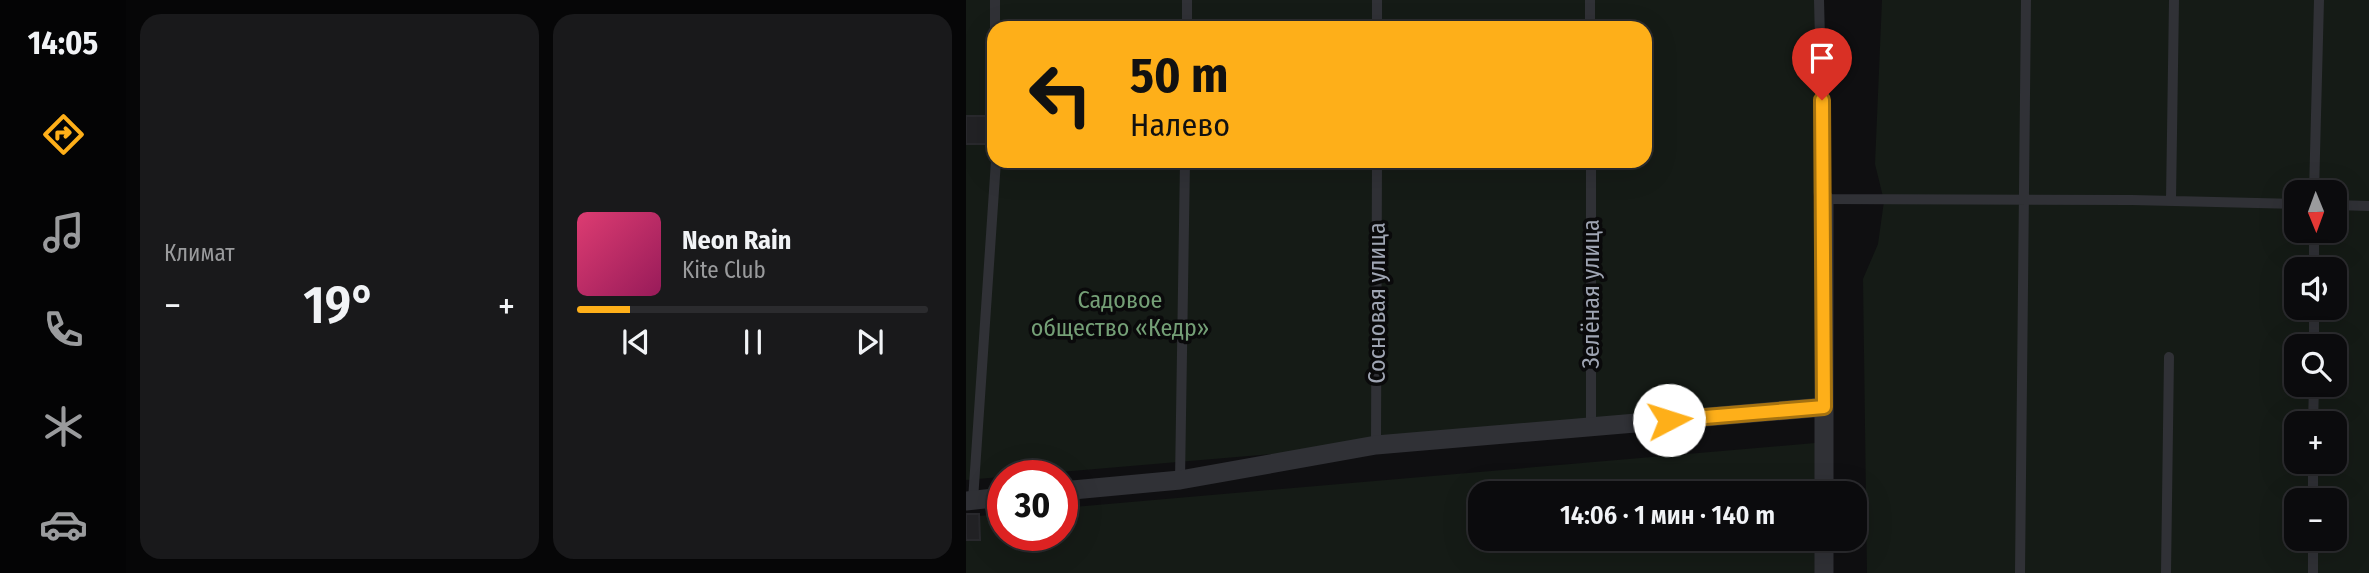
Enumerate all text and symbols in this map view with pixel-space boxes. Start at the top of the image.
text: 14:05 [28,24,98,62]
pin [1792,28,1852,100]
icon: arrive [1803,39,1841,77]
text: 50 m [1130,46,1228,105]
icon: left [1015,49,1106,140]
text: Налево [1130,106,1230,144]
icon: directions [39,110,88,159]
north arrow [2284,180,2347,243]
map controls [2284,180,2347,551]
icon: music [39,208,88,257]
street label: Зелёная улица [1577,219,1605,369]
street label: Сосновая улица [1363,222,1391,384]
text: Neon Rain [682,225,791,256]
text: Климат [164,239,235,267]
text: Kite Club [682,256,766,284]
button: sound [2284,257,2347,320]
text: 19° [303,274,376,337]
text: − [164,283,181,329]
text: + [498,283,515,329]
park label: Садовое общество «Кедр» [1031,286,1209,342]
icon: phone [39,305,88,354]
icon: previous [617,323,655,361]
icon: pause [734,323,772,361]
icon: next [851,323,889,361]
button: search [2284,334,2347,397]
position arrow [1632,383,1706,457]
icon: climate [39,402,88,451]
button: + [2284,411,2347,474]
speed limit sign: 30 [987,460,1078,551]
button: − [2284,488,2347,551]
icon: car [39,500,88,549]
text: 14:06 · 1 мин · 140 m [1560,500,1775,531]

